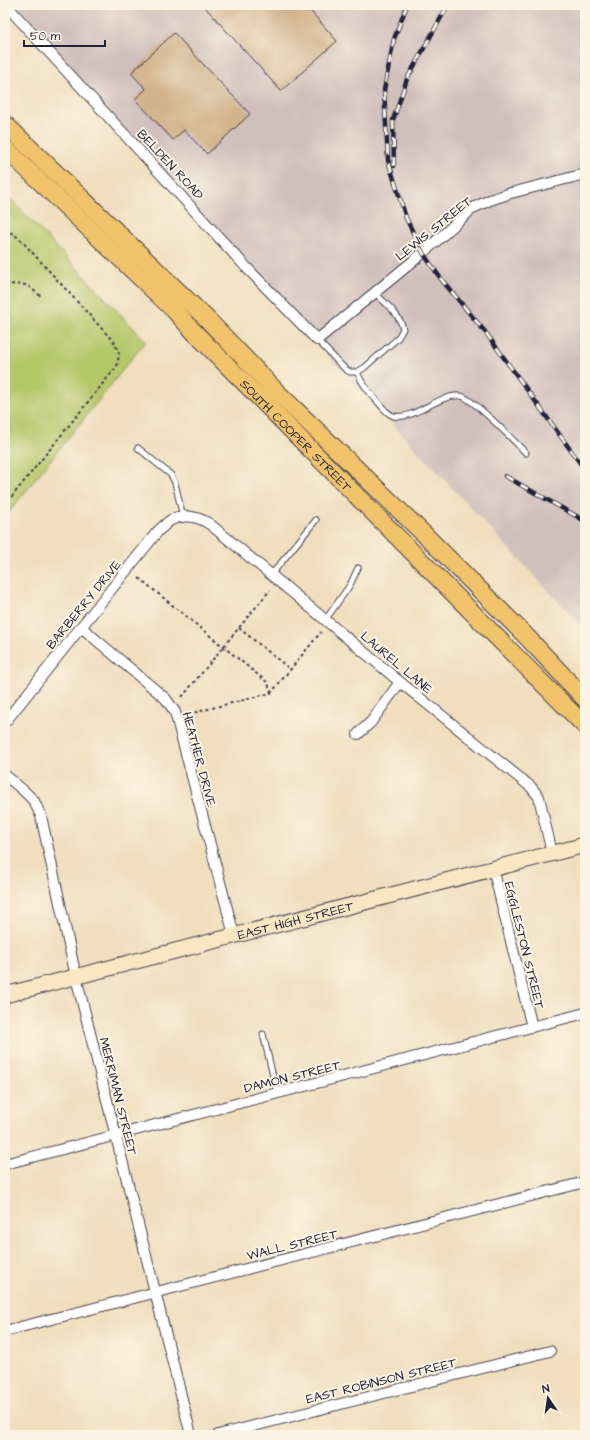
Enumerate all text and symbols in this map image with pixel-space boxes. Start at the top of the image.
scale bar [24,22,105,48]
text: 50 m [30,28,61,45]
street label: BELDEN ROAD [133,126,208,204]
street label: LEWIS STREET [392,192,476,265]
street label: SOUTH COOPER STREET [236,375,356,497]
street label: BARBERRY DRIVE [42,556,126,653]
street label: LAUREL LANE [356,627,436,698]
street label: HEATHER DRIVE [178,710,220,809]
street label: EGGLESTON STREET [500,880,549,1011]
street label: EAST HIGH STREET [236,897,356,944]
street label: MERRIMAN STREET [95,1036,142,1158]
street label: DAMON STREET [242,1056,343,1098]
street label: WALL STREET [245,1225,340,1265]
street label: EAST ROBINSON STREET [304,1353,459,1408]
north arrow [528,1378,568,1418]
text: N [541,1381,551,1397]

